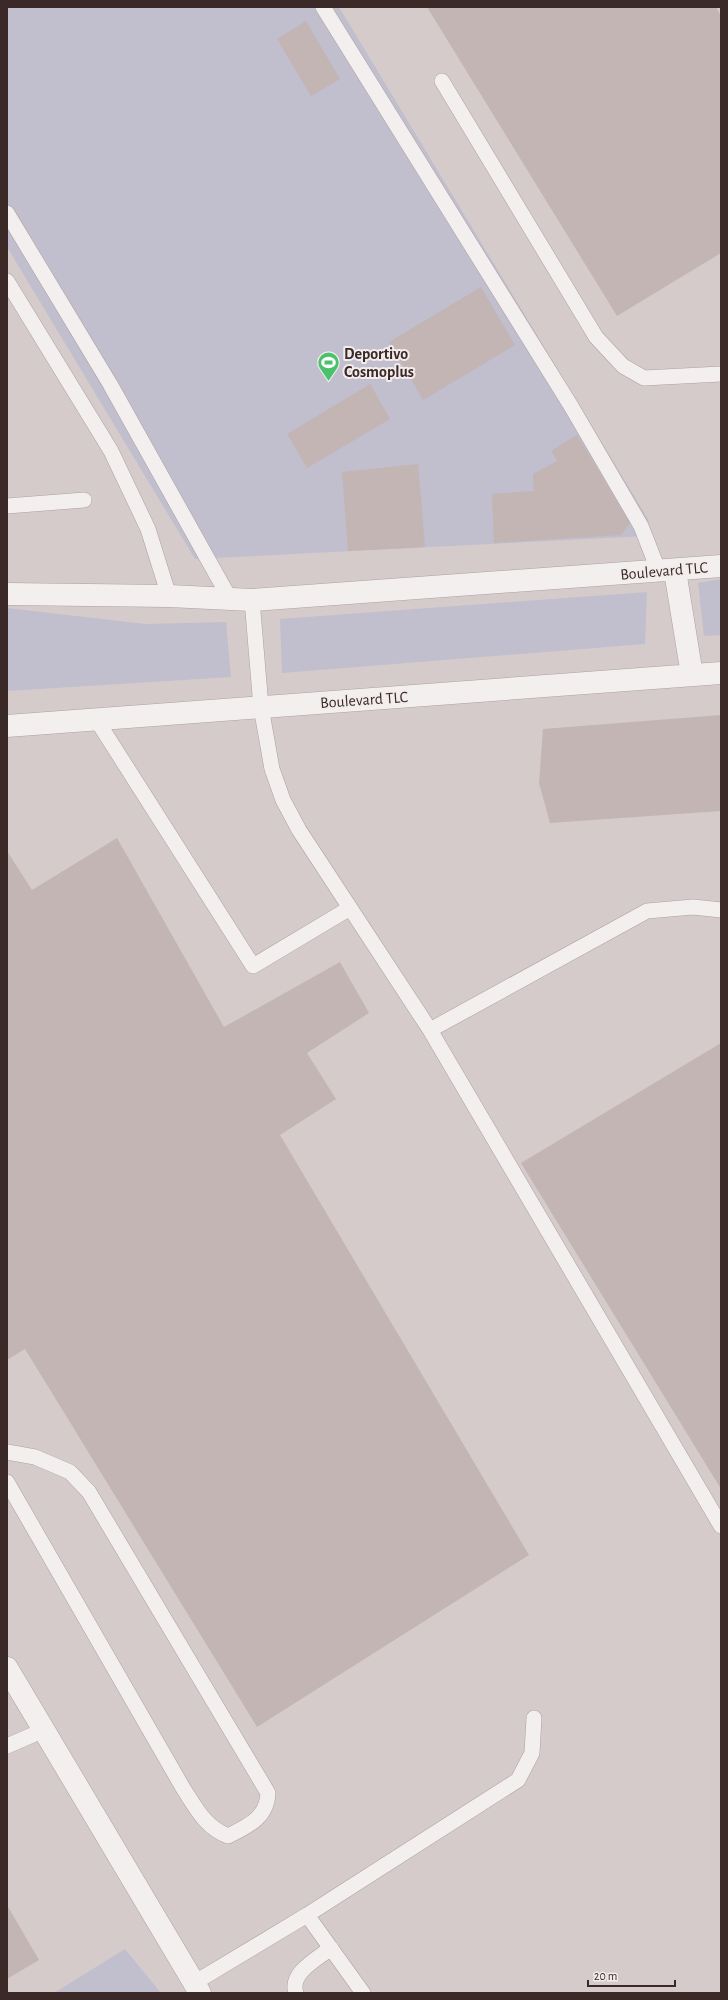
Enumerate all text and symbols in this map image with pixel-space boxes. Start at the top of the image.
place label: Deportivo Cosmoplus [344,346,414,380]
sports icon: Deportivo Cosmoplus [315,350,341,383]
street label: Boulevard TLC [620,559,708,583]
street label: Boulevard TLC [320,689,408,711]
scale bar [588,1962,675,1988]
text: 20 m [594,1970,617,1982]

